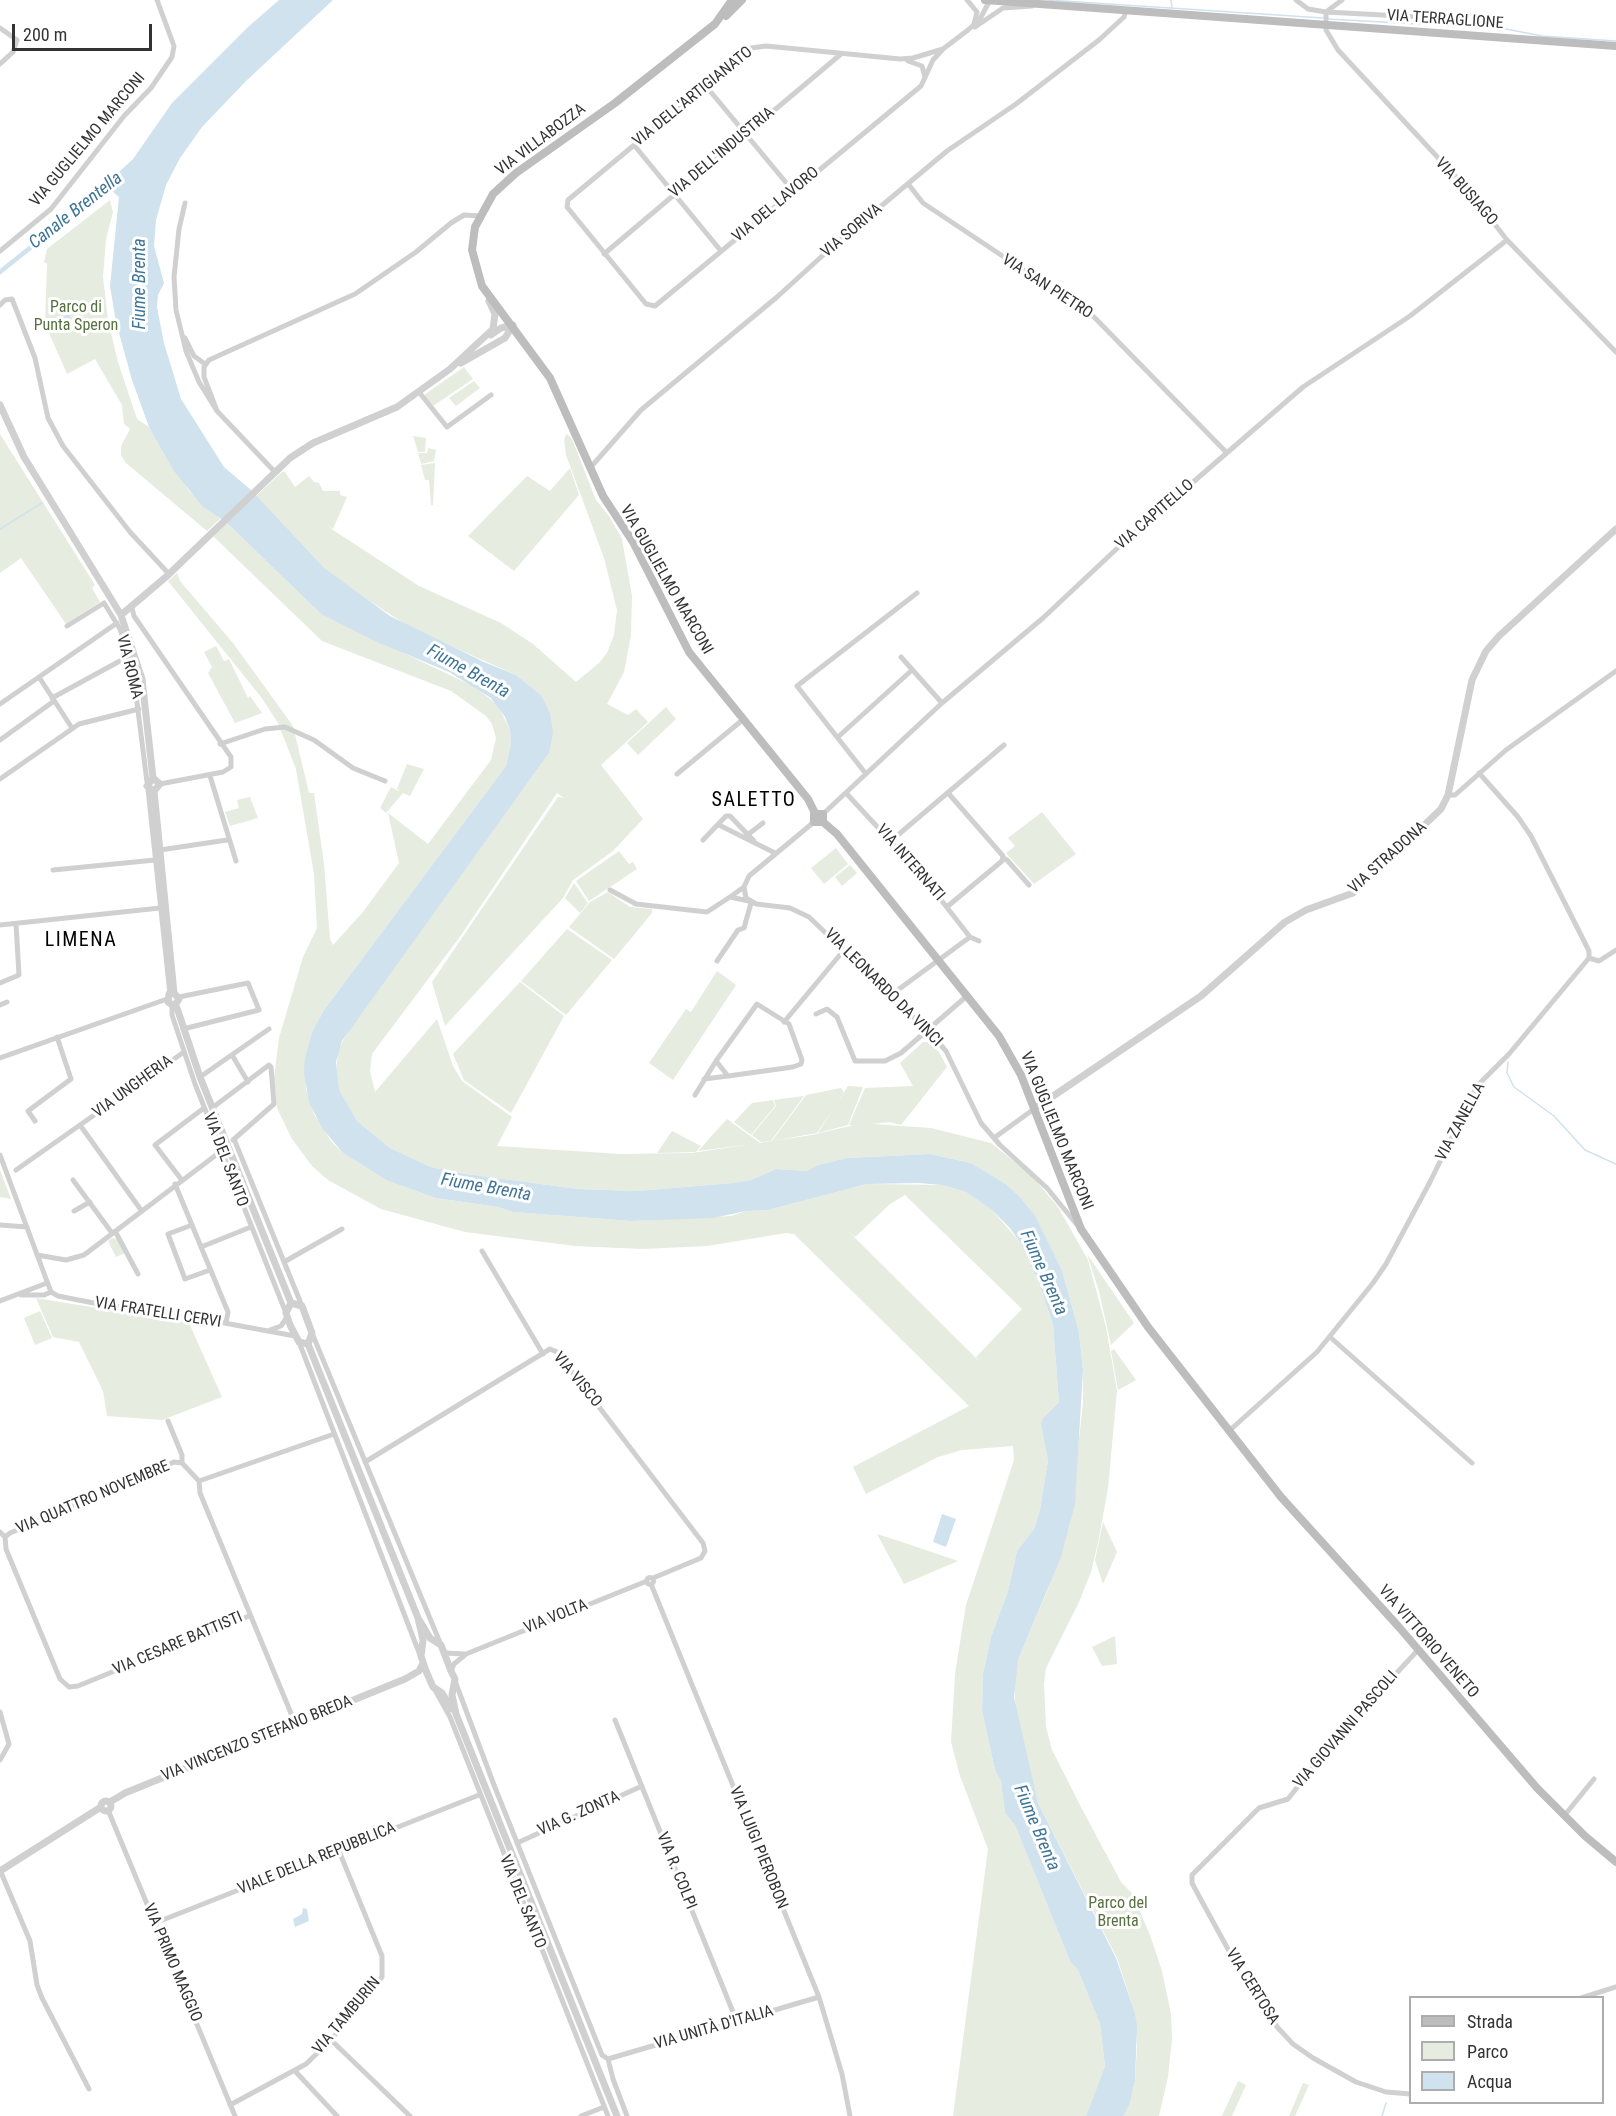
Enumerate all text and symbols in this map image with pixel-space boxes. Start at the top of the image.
street label: VIA TERRAGLIONE [1386,6,1504,34]
scale bar [15,12,154,50]
text: 200 m [23,24,67,45]
street label: VIA DELL'ARTIGIANATO [629,43,757,151]
street label: VIA GUGLIELMO MARCONI [26,69,150,211]
street label: VIA VILLABOZZA [492,100,590,180]
street label: VIA DELL'INDUSTRIA [665,103,779,203]
street label: VIA BUSIAGO [1431,154,1501,230]
street label: VIA DEL LAVORO [729,163,823,247]
water label: Canale Brentella [25,168,127,254]
street label: VIA SORIVA [817,200,887,262]
water label: Fiume Brenta [129,238,151,330]
street label: VIA SAN PIETRO [998,250,1096,324]
park label: Parco di Punta Speron [34,298,118,336]
street label: VIA CAPITELLO [1112,476,1198,554]
street label: VIA GUGLIELMO MARCONI [615,502,717,658]
street label: VIA ROMA [112,633,146,701]
water label: Fiume Brenta [423,640,513,704]
district label: SALETTO [712,789,796,813]
street label: VIA STRADONA [1345,818,1431,898]
street label: VIA INTERNATI [872,821,948,905]
street label: VIA LEONARDO DA VINCI [820,925,946,1051]
district label: LIMENA [45,929,117,953]
street label: VIA GUGLIELMO MARCONI [1015,1049,1097,1213]
street label: VIA UNGHERIA [89,1052,177,1122]
street label: VIA ZANELLA [1432,1079,1490,1165]
street label: VIA DEL SANTO [198,1110,252,1210]
water label: Fiume Brenta [439,1169,533,1207]
water label: Fiume Brenta [1015,1227,1071,1319]
street label: VIA FRATELLI CERVI [93,1294,223,1332]
street label: VIA VISCO [548,1349,606,1411]
street label: VIA QUATTRO NOVEMBRE [13,1457,173,1539]
street label: VIA VITTORIO VENETO [1374,1582,1482,1702]
street label: VIA VOLTA [521,1596,591,1638]
street label: VIA CESARE BATTISTI [110,1608,246,1680]
street label: VIA GIOVANNI PASCOLI [1290,1667,1402,1793]
street label: VIA VINCENZO STEFANO BREDA [159,1692,355,1786]
water label: Fiume Brenta [1008,1782,1064,1874]
street label: VIA LUIGI PIEROBON [725,1784,791,1912]
street label: VIA G. ZONTA [535,1787,623,1841]
street label: VIALE DELLA REPUBBLICA [235,1819,399,1899]
street label: VIA R. COLPI [652,1830,700,1912]
street label: VIA DEL SANTO [494,1852,550,1952]
park label: Parco del Brenta [1088,1894,1148,1932]
street label: VIA PRIMO MAGGIO [138,1901,206,2025]
street label: VIA CERTOSA [1221,1945,1283,2029]
street label: VIA TAMBURIN [309,1973,385,2059]
legend [1409,1996,1604,2104]
street label: VIA UNITÀ D'ITALIA [652,2002,776,2054]
text: Strada [1467,2011,1513,2032]
text: Parco [1467,2041,1508,2062]
text: Acqua [1467,2071,1512,2092]

